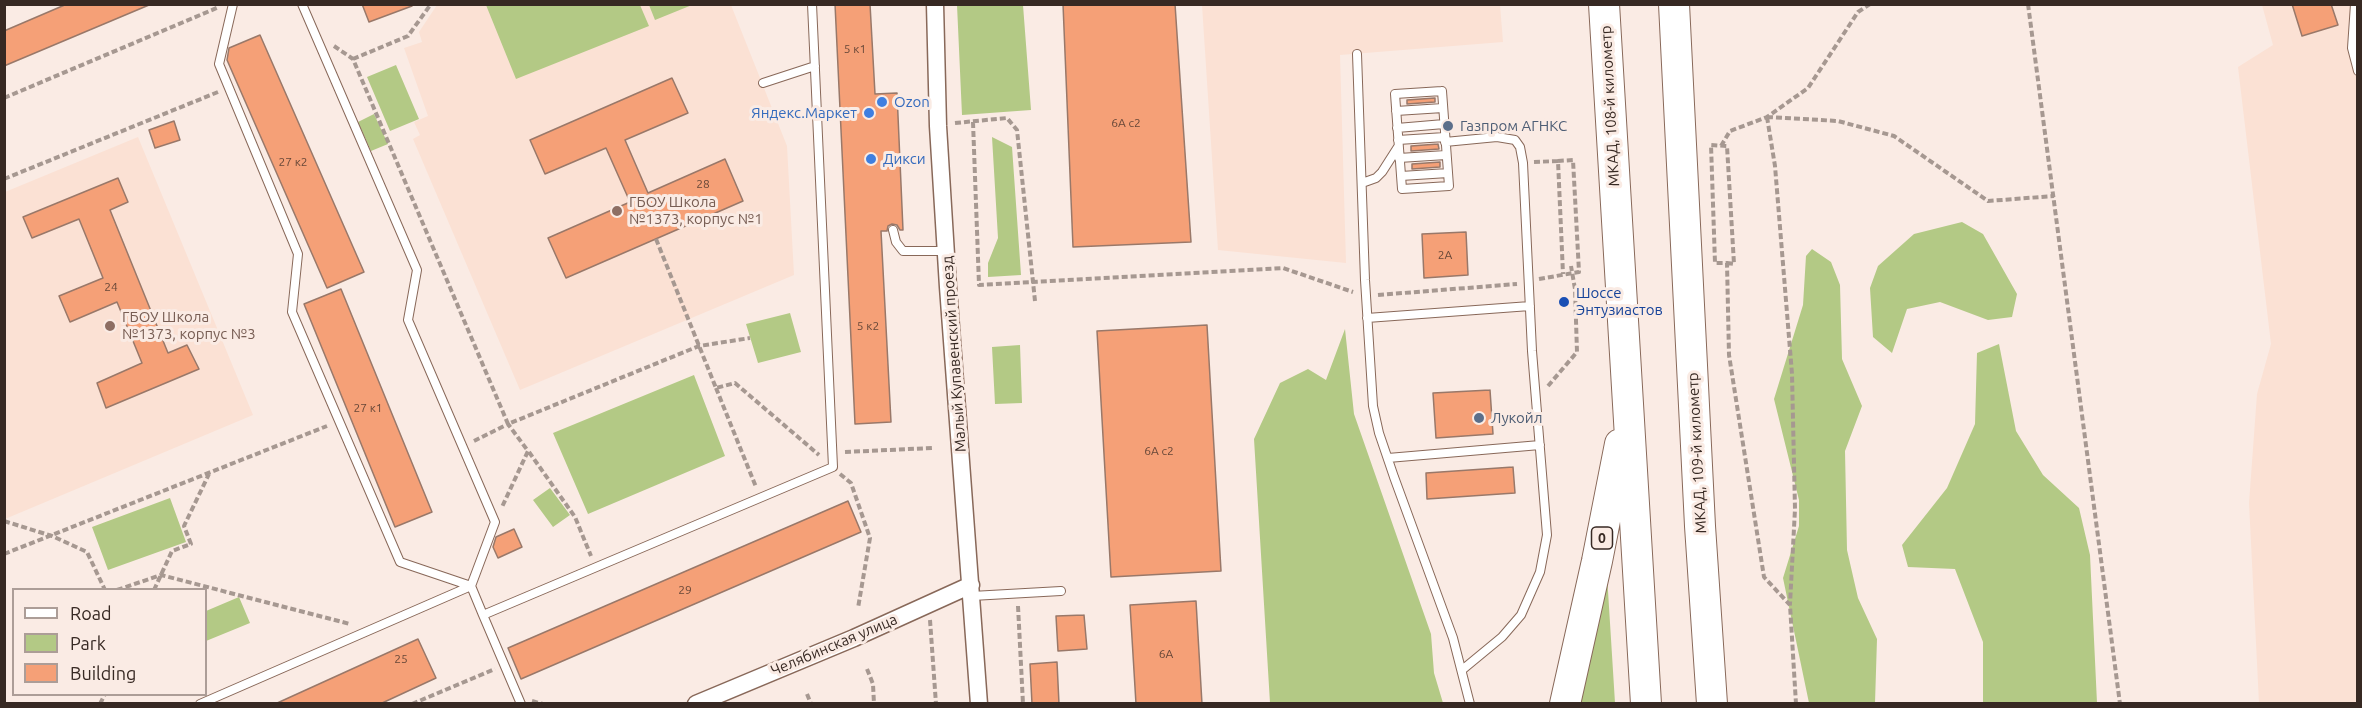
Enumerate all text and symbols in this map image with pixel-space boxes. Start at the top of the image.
street label: МКАД, 108-й километр [1597,25,1623,187]
house number: 5 к1 [844,42,866,56]
place label: Ozon [894,93,930,111]
marker: Ozon [875,95,889,109]
place label: Яндекс.Маркет [751,104,857,122]
marker: Яндекс.Маркет [862,106,876,120]
house number: 6A c2 [1111,116,1141,130]
place label: Газпром АГНКС [1460,117,1567,135]
marker: Газпром АГНКС [1441,119,1455,133]
place label: Дикси [883,150,926,168]
marker: Дикси [864,152,878,166]
house number: 27 к2 [278,155,308,169]
house number: 28 [696,177,710,191]
place label: ГБОУ Школа №1373, корпус №1 [629,193,763,228]
marker: ГБОУ Школа №1373, корпус №1 [610,204,624,218]
house number: 2А [1438,248,1452,262]
street label: Малый Купавенский проезд [938,255,970,453]
house number: 24 [104,280,118,294]
place label: Шоссе Энтузиастов [1576,284,1663,319]
marker: Шоссе Энтузиастов [1557,295,1571,309]
place label: ГБОУ Школа №1373, корпус №3 [122,308,256,343]
marker: ГБОУ Школа №1373, корпус №3 [103,319,117,333]
house number: 5 к2 [857,319,879,333]
street label: МКАД, 109-й километр [1684,372,1710,534]
house number: 27 к1 [353,401,383,415]
place label: Лукойл [1491,409,1542,427]
marker: Лукойл [1472,411,1486,425]
house number: 6А с2 [1144,444,1174,458]
road number: 0 [1592,527,1612,549]
house number: 29 [678,583,692,597]
legend [12,588,207,696]
text: Road [70,603,112,623]
street label: Челябинская улица [768,610,900,680]
text: Park [70,633,106,653]
house number: 6А [1159,647,1173,661]
house number: 25 [394,652,408,666]
text: Building [70,663,136,683]

